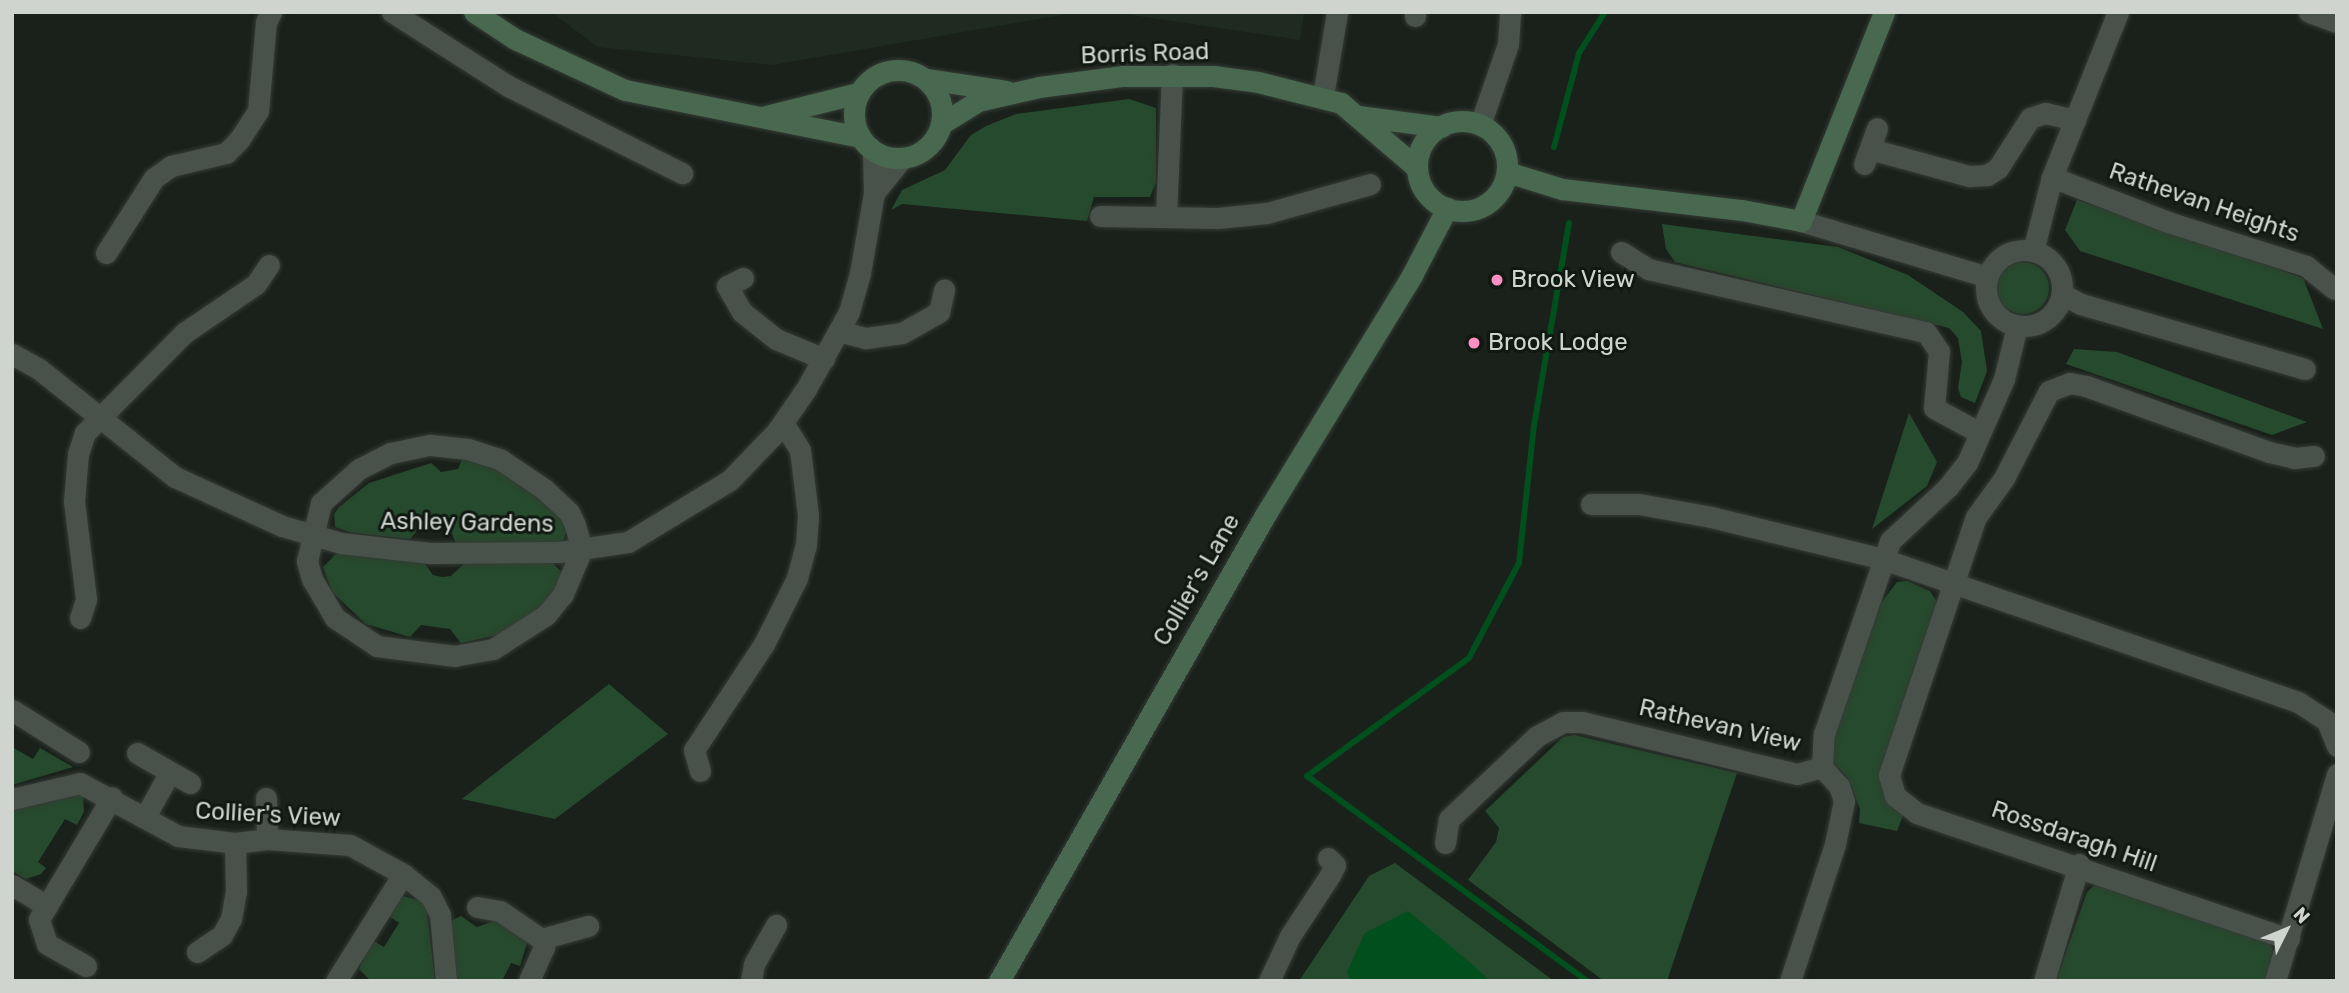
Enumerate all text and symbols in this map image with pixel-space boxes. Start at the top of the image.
street label: Borris Road [1080,37,1210,71]
street label: Rathevan Heights [2105,157,2303,249]
place label: Brook View [1511,266,1636,294]
marker: Brook View [1489,272,1505,288]
place label: Brook Lodge [1488,329,1628,357]
marker: Brook Lodge [1466,335,1482,351]
street label: Ashley Gardens [380,507,554,539]
street label: Collier's Lane [1148,509,1246,651]
street label: Rathevan View [1636,693,1804,759]
street label: Rossdaragh Hill [1988,795,2160,879]
street label: Collier's View [194,797,342,833]
north arrow [2251,895,2321,965]
text: N [2289,902,2315,928]

